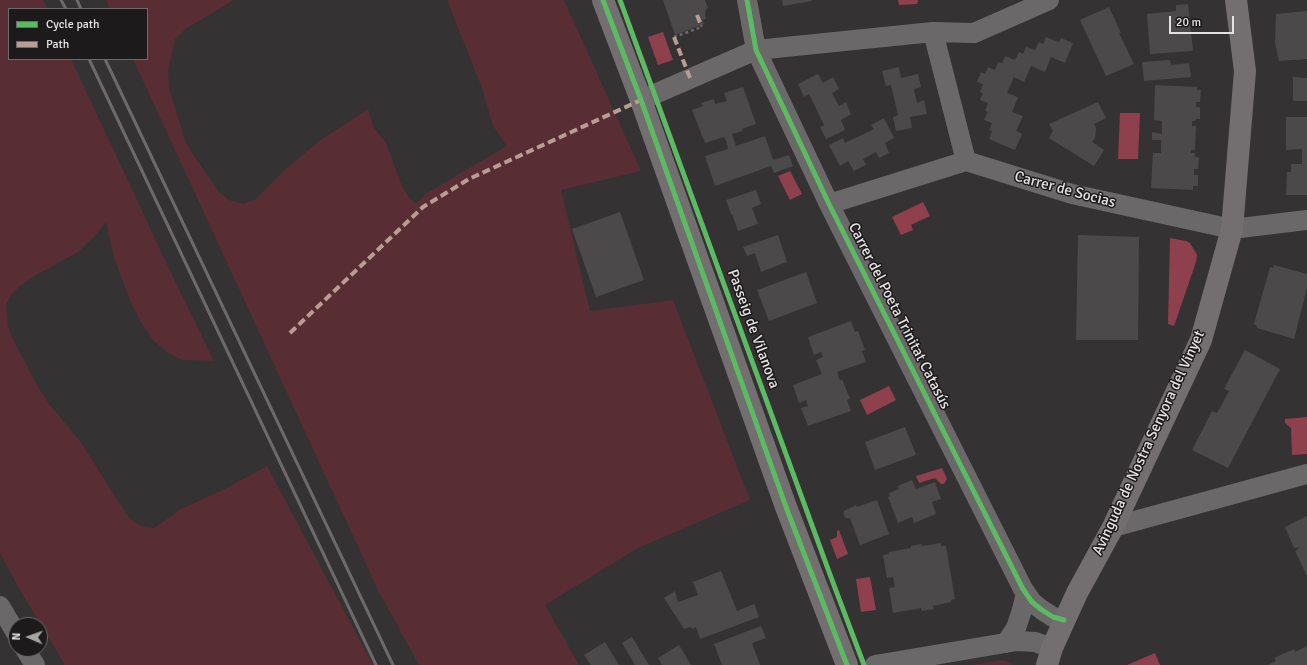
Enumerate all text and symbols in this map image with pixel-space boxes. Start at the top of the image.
legend [8,8,148,60]
scale bar [1171,8,1236,34]
text: 20 m [1176,15,1201,30]
text: Cycle path [46,17,99,32]
text: Path [46,37,69,52]
street label: Carrer de Socias [1012,168,1118,212]
street label: Carrer del Poeta Trinitat Catasús [844,220,954,412]
street label: Passeig de Vilanova [723,267,783,391]
street label: Avinguda de Nostra Senyora del Vinyet [1089,328,1209,558]
north arrow [8,617,48,657]
text: N [10,633,23,641]

